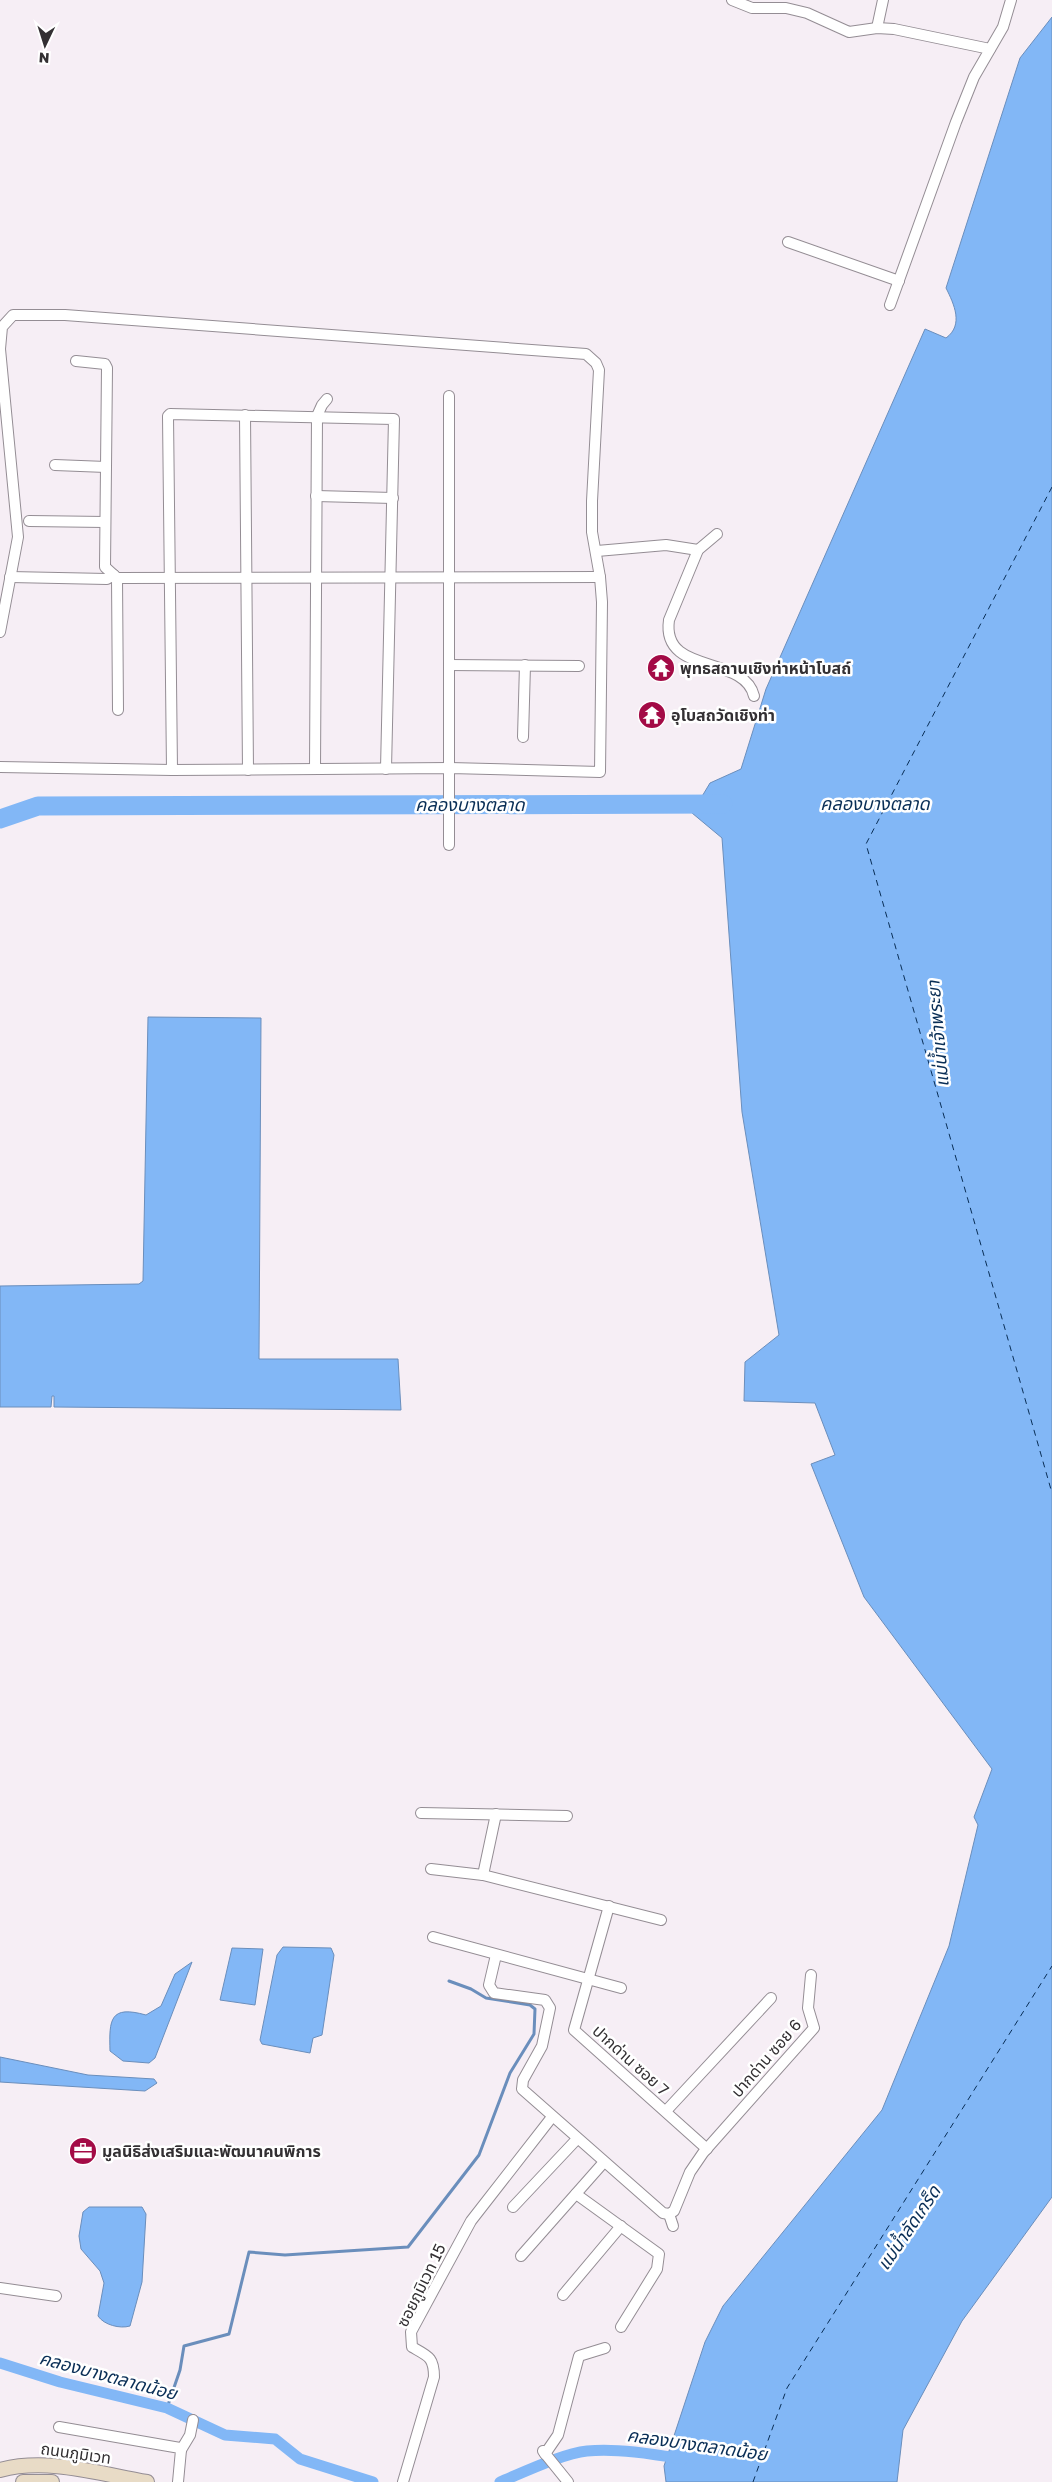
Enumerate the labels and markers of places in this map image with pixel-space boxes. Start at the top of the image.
temple icon: พุทธสถานเชิงท่าหน้าโบสถ์ [646,653,676,683]
place label: พุทธสถานเชิงท่าหน้าโบสถ์ [680,658,851,678]
temple icon: อุโบสถวัดเชิงท่า [637,700,667,730]
place label: อุโบสถวัดเชิงท่า [671,705,775,725]
office icon: มูลนิธิส่งเสริมและพัฒนาคนพิการ [68,2136,98,2166]
place label: มูลนิธิส่งเสริมและพัฒนาคนพิการ [102,2141,321,2162]

